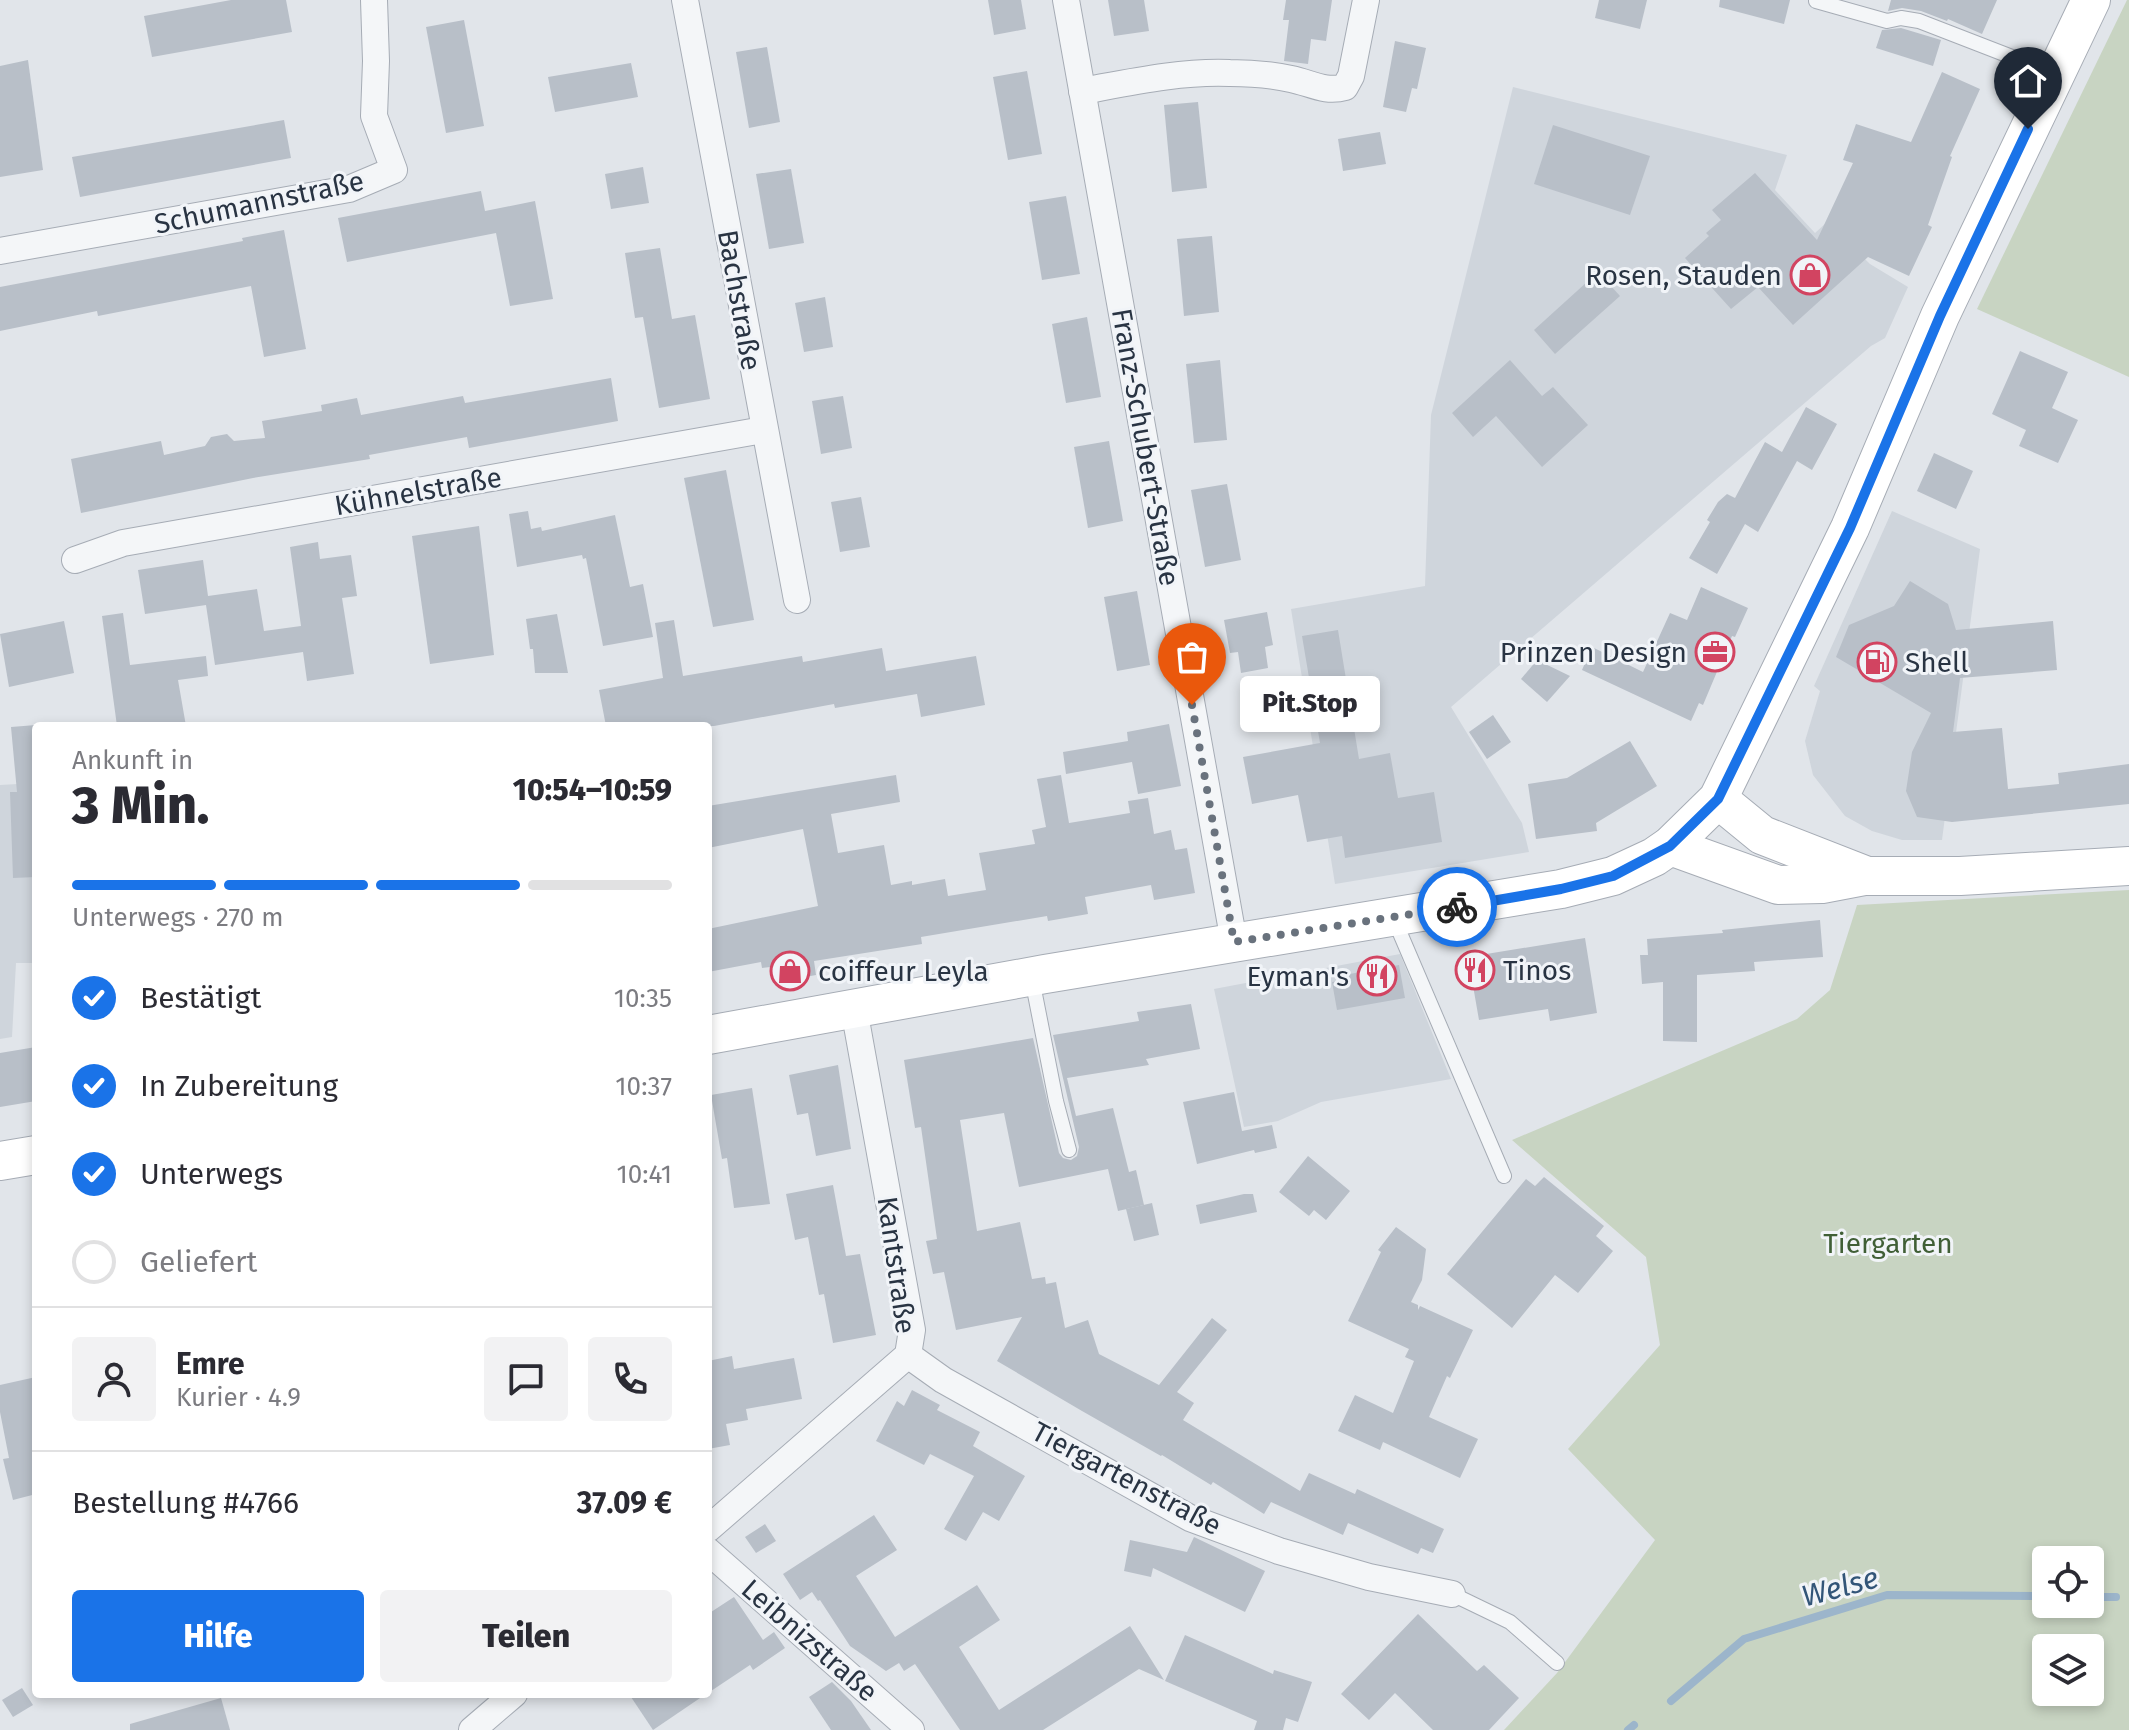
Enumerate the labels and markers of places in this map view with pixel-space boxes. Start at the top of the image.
pin [1994,47,2062,129]
shop icon: Rosen, Stauden [1789,254,1831,296]
place label: Rosen, Stauden [1585,259,1782,292]
pin [1158,623,1226,705]
office icon: Prinzen Design [1694,631,1736,673]
place label: Prinzen Design [1500,636,1687,669]
fuel station icon: Shell [1856,641,1898,683]
place label: Shell [1905,646,1968,679]
callout: Pit.Stop [1240,677,1380,733]
restaurant icon: Tinos [1454,949,1496,991]
shop icon: coiffeur Leyla [769,950,811,992]
place label: Tinos [1503,954,1571,987]
place label: coiffeur Leyla [818,955,989,988]
restaurant icon: Eyman's [1356,955,1398,997]
place label: Eyman's [1247,960,1349,993]

